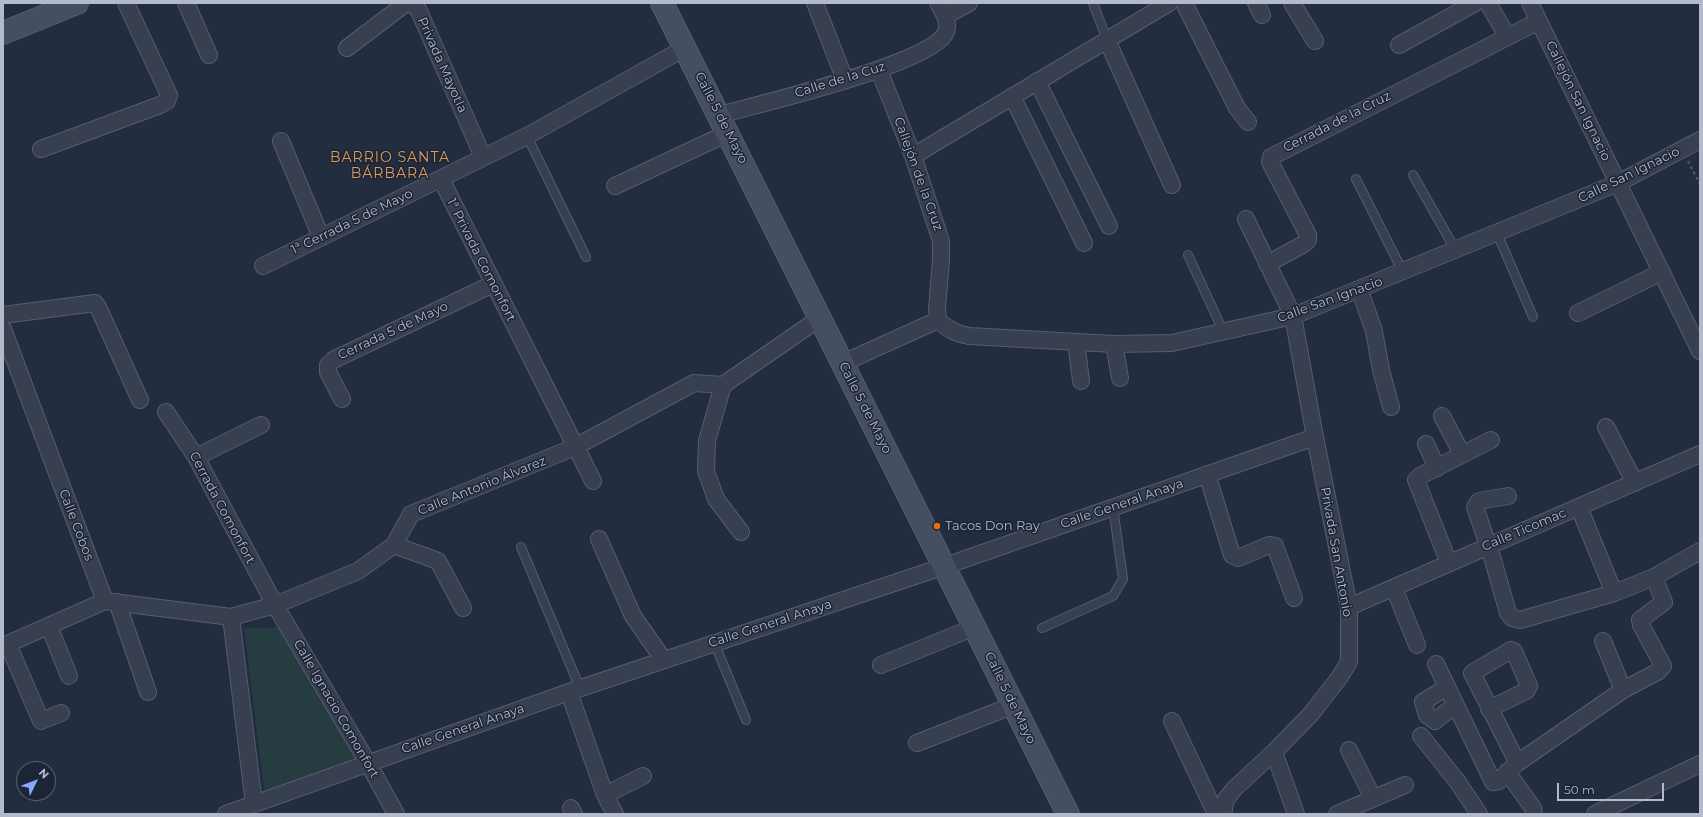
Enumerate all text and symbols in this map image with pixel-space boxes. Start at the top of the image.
street label: Privada Mayotla [414,15,470,115]
street label: Callejón San Ignacio [1542,39,1614,163]
street label: Calle de la Cuz [793,59,887,101]
street label: Calle 5 de Mayo [691,70,751,166]
street label: Cerrada de la Cruz [1281,88,1393,156]
street label: Callejón de la Cruz [890,115,946,233]
street label: Calle San Ignacio [1576,144,1682,206]
district label: BARRIO SANTA BÁRBARA [330,150,450,182]
street label: 1ª Cerrada 5 de Mayo [289,186,415,258]
street label: 1ª Privada Comonfort [443,196,519,324]
street label: Calle San Ignacio [1275,274,1385,326]
street label: Cerrada 5 de Mayo [335,299,451,363]
street label: Calle 5 de Mayo [835,360,895,456]
street label: Cerrada Comonfort [186,449,258,567]
street label: Calle Antonio Álvarez [416,453,548,519]
street label: Calle General Anaya [1059,476,1185,532]
street label: Privada San Antonio [1317,486,1355,618]
street label: Calle Cobos [55,487,97,563]
street label: Calle Ticomac [1479,505,1569,555]
place label: Tacos Don Ray [945,518,1040,534]
marker: Tacos Don Ray [932,521,942,531]
street label: Calle General Anaya [706,597,834,651]
street label: Calle Ignacio Comonfort [290,637,382,781]
street label: Calle 5 de Mayo [981,649,1039,747]
street label: Calle General Anaya [400,701,526,757]
north arrow [16,761,56,801]
text: N [36,765,52,782]
scale bar [1559,775,1666,801]
text: 50 m [1564,782,1595,797]

